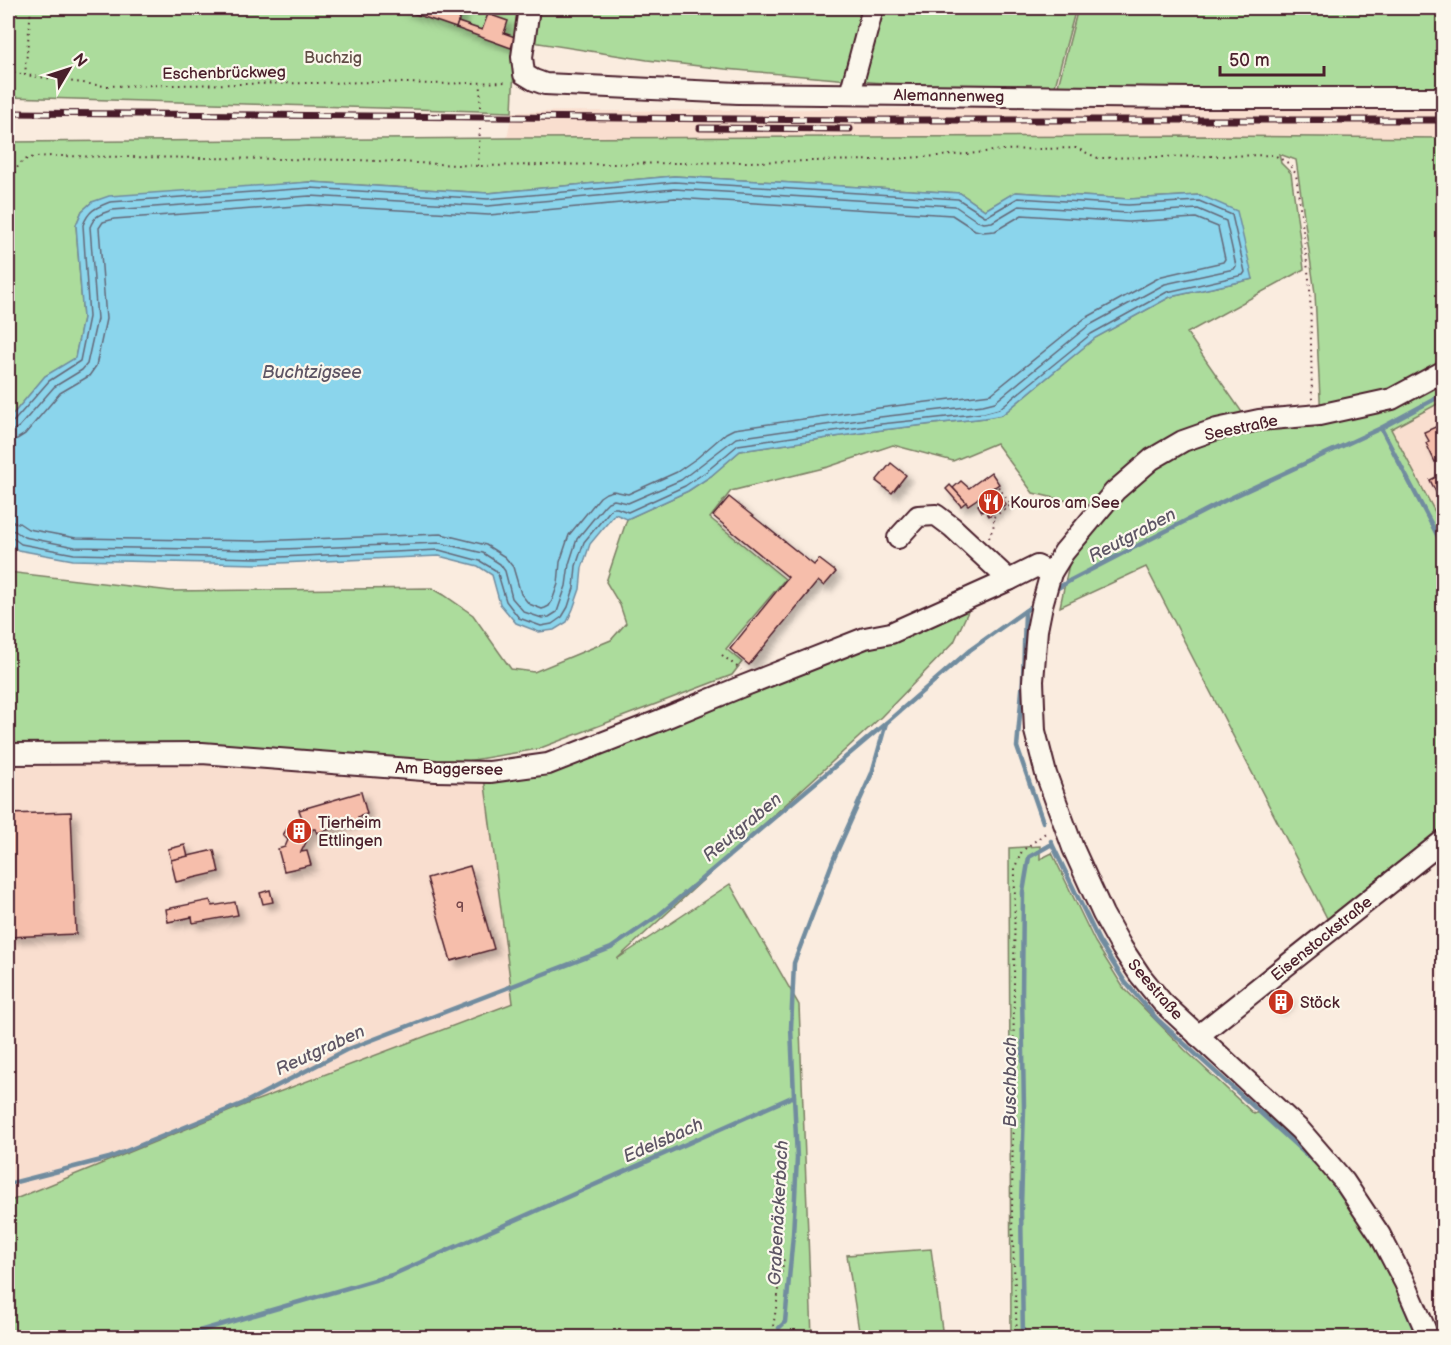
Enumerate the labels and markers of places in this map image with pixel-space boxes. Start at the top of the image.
restaurant icon: Kouros am See [976,487,1006,517]
place label: Kouros am See [1010,494,1120,513]
place label: Tierheim Ettlingen [318,814,382,851]
building icon: Tierheim Ettlingen [284,816,314,846]
building icon: Stöck [1266,987,1296,1017]
place label: Stöck [1300,994,1340,1013]

